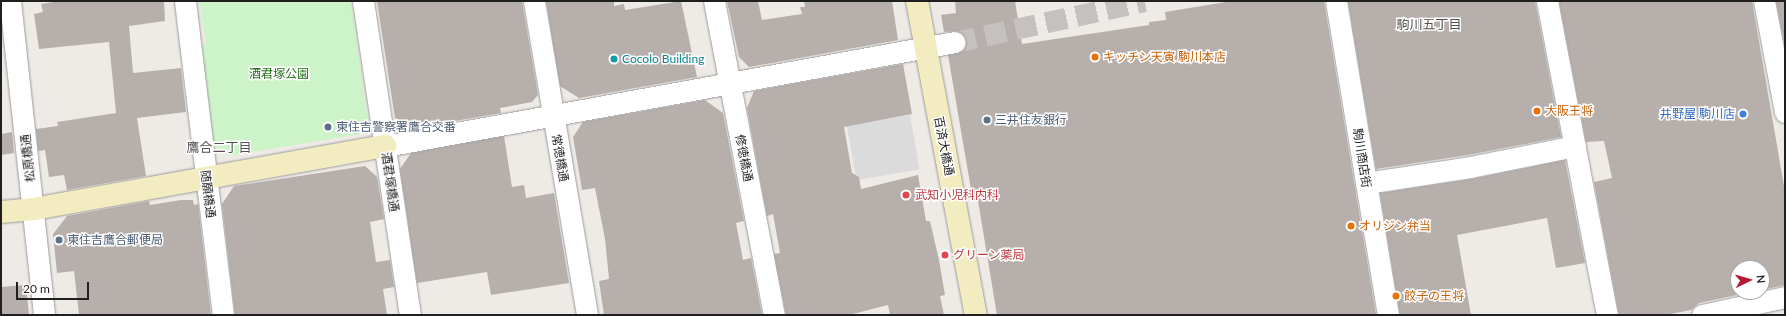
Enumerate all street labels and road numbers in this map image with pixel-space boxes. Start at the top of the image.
street label: 百済大橋通 [931,115,957,177]
street label: 駒川商店街 [1350,127,1374,189]
street label: 松原橋通 [18,133,38,183]
street label: 常徳橋通 [549,133,571,183]
street label: 修徳橋通 [732,133,756,183]
street label: 酒君塚橋通 [379,151,401,213]
street label: 随願橋通 [198,169,218,219]

